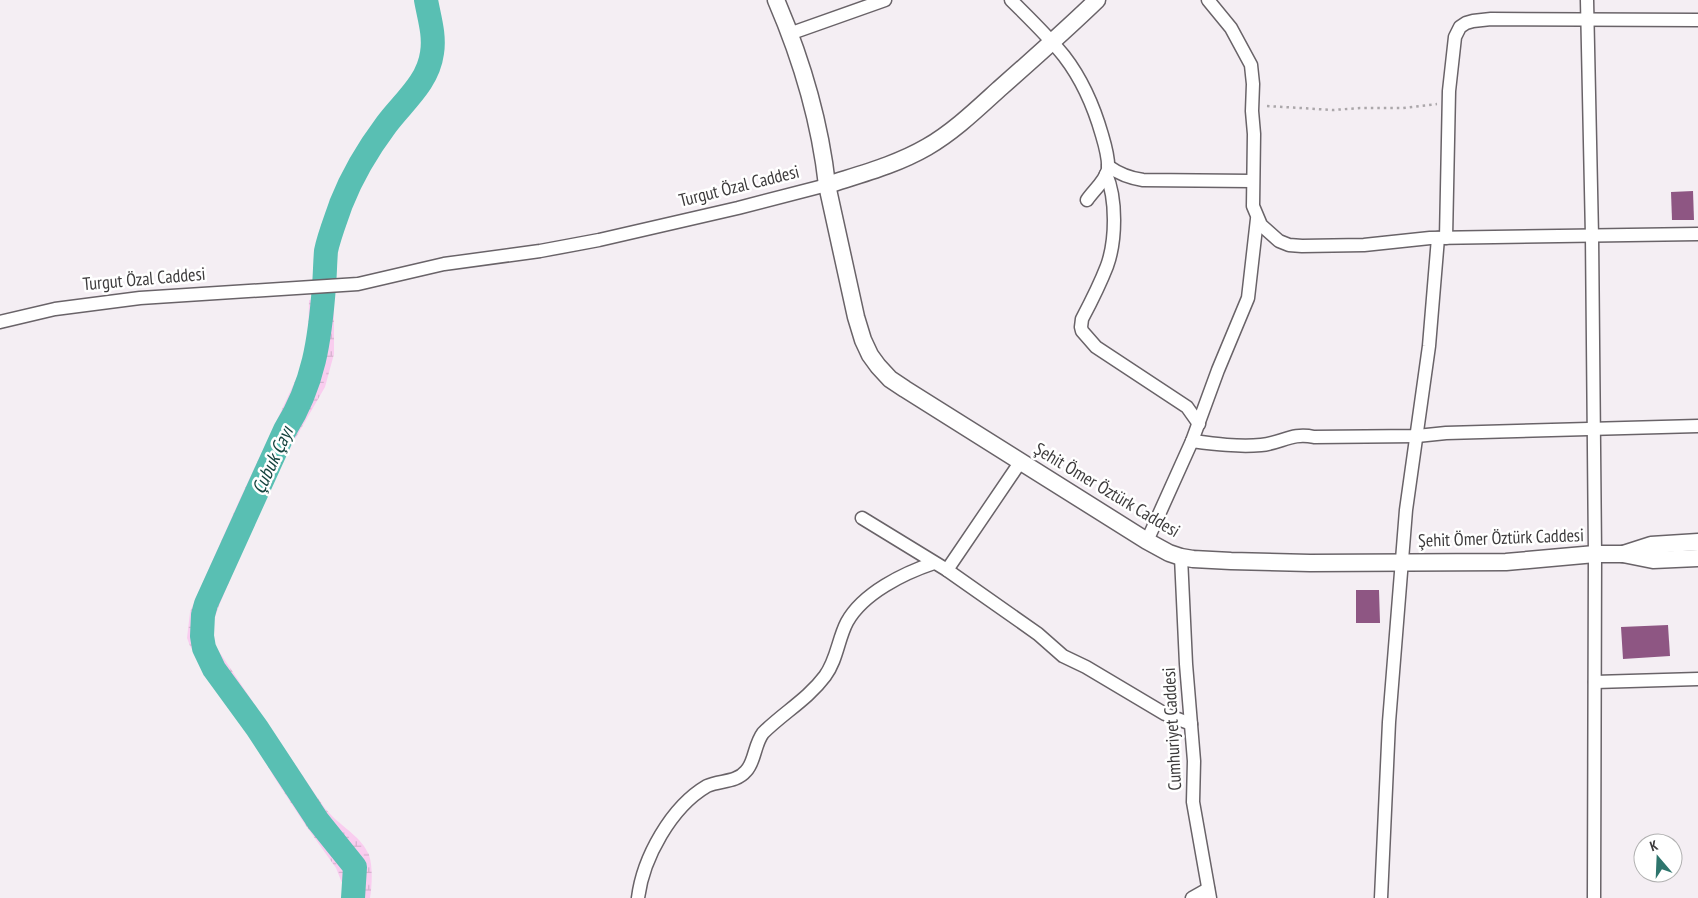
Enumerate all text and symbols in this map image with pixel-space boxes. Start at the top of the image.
street label: Turgut Özal Caddesi [676,159,801,212]
street label: Turgut Özal Caddesi [82,262,206,295]
water label: Çubuk Çayı [246,421,299,497]
street label: Şehit Ömer Öztürk Caddesi [1030,437,1184,542]
street label: Şehit Ömer Öztürk Caddesi [1418,523,1584,552]
street label: Cumhuriyet Caddesi [1157,667,1186,791]
north arrow [1633,833,1683,883]
text: K [1647,836,1661,855]

